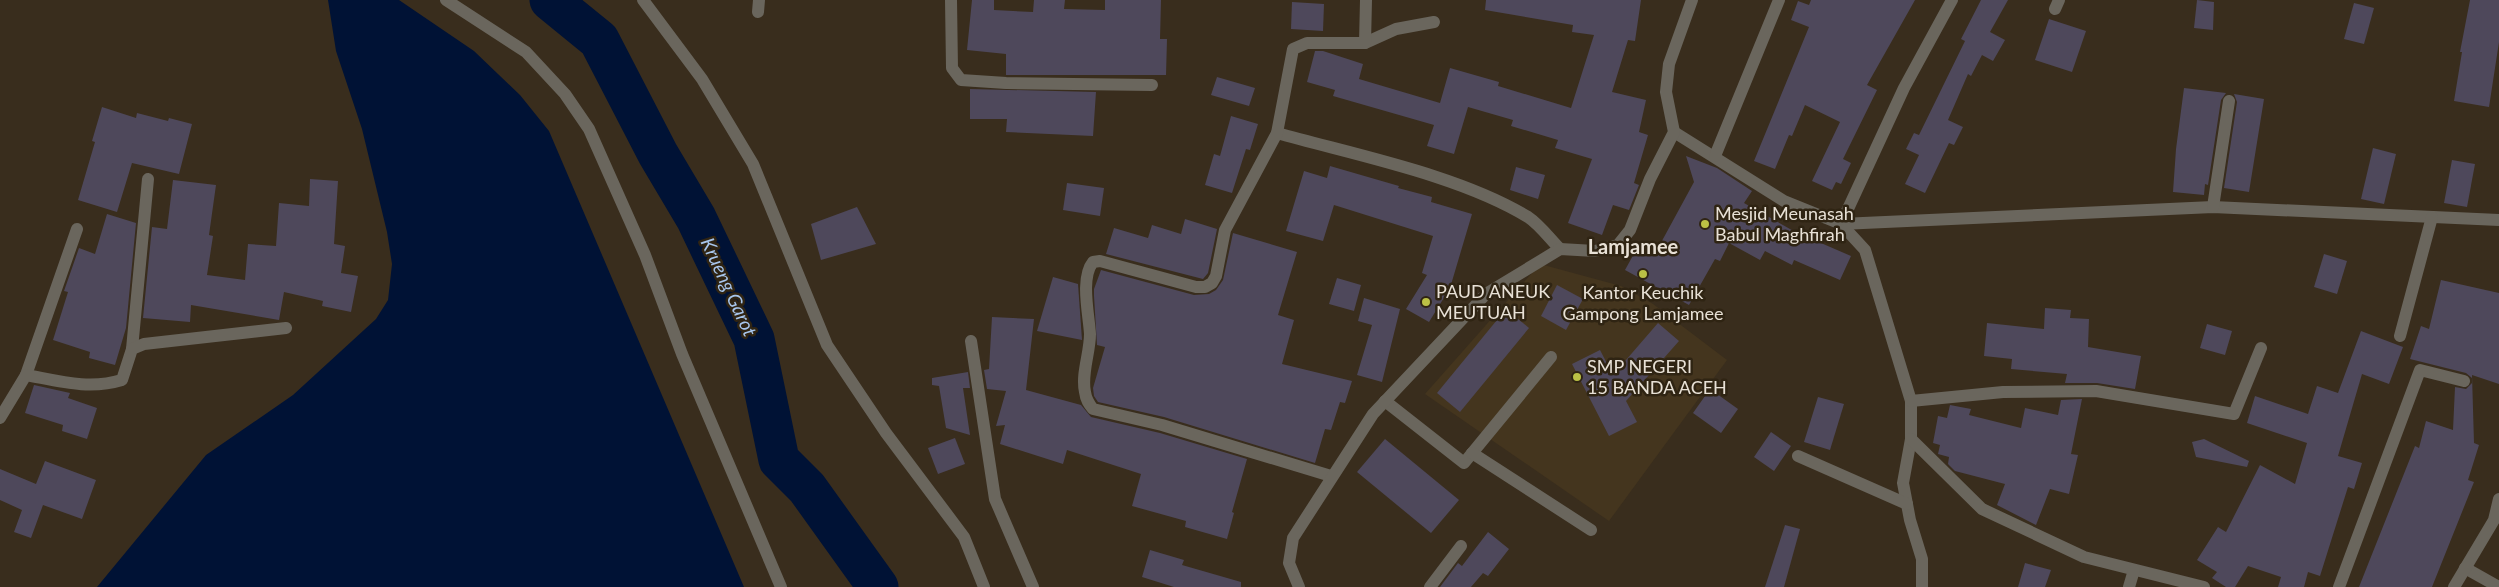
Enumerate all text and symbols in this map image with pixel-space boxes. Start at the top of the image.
place label: Mesjid Meunasah Babul Maghfirah [1715,202,1854,245]
marker: Mesjid Meunasah Babul Maghfirah [1699,218,1711,230]
water label: Krueng Garot [697,234,762,340]
district label: Lamjamee [1588,234,1679,258]
marker: Kantor Keuchik Gampong Lamjamee [1637,268,1649,280]
place label: PAUD ANEUK MEUTUAH [1436,280,1550,323]
place label: Kantor Keuchik Gampong Lamjamee [1562,281,1724,324]
marker: PAUD ANEUK MEUTUAH [1420,296,1432,308]
place label: SMP NEGERI 15 BANDA ACEH [1587,355,1727,398]
marker: SMP NEGERI 15 BANDA ACEH [1571,371,1583,383]

